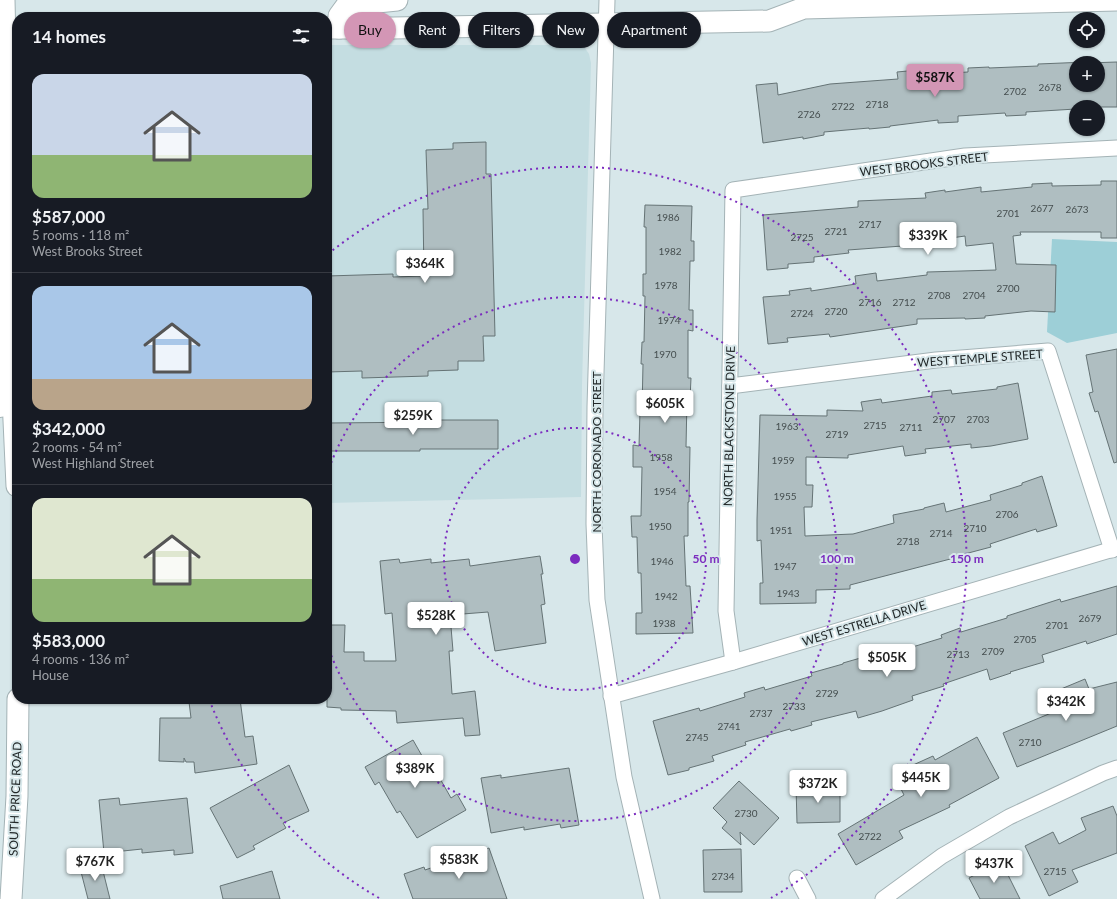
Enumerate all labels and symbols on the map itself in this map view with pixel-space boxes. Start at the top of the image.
pin: $587K [907,64,963,98]
house number: 2678 [1038,81,1062,93]
house number: 2702 [1003,85,1027,97]
house number: 2718 [865,98,889,110]
house number: 2722 [831,100,855,112]
house number: 2726 [797,108,821,120]
street label: WEST BROOKS STREET [859,149,989,179]
house number: 2677 [1030,202,1054,214]
house number: 2673 [1065,203,1089,215]
house number: 2701 [996,207,1020,219]
house number: 1986 [656,211,680,223]
house number: 2717 [858,218,882,230]
pin: $339K [900,222,956,256]
house number: 2721 [824,225,848,237]
house number: 2725 [790,231,814,243]
house number: 1982 [658,245,682,257]
pin: $364K [397,250,453,284]
house number: 1978 [654,279,678,291]
house number: 2700 [996,282,1020,294]
house number: 2708 [927,289,951,301]
house number: 2704 [962,289,986,301]
house number: 2716 [858,296,882,308]
house number: 2712 [892,296,916,308]
house number: 2720 [824,305,848,317]
house number: 2724 [790,307,814,319]
house number: 1974 [657,314,681,326]
street label: NORTH BLACKSTONE DRIVE [720,346,738,506]
street label: WEST TEMPLE STREET [917,346,1043,370]
house number: 1970 [653,348,677,360]
street label: NORTH CORONADO STREET [589,372,604,532]
pin: $605K [637,390,693,424]
pin: $259K [385,402,441,436]
house number: 2707 [932,413,956,425]
house number: 2703 [966,413,990,425]
house number: 2715 [863,419,887,431]
house number: 1963 [775,420,799,432]
house number: 2711 [899,421,923,433]
house number: 2719 [825,428,849,440]
house number: 1958 [649,451,673,463]
house number: 1959 [771,454,795,466]
house number: 1954 [653,485,677,497]
house number: 1955 [773,490,797,502]
house number: 2706 [995,508,1019,520]
house number: 1950 [648,520,672,532]
house number: 2710 [963,522,987,534]
house number: 1951 [769,524,793,536]
house number: 2714 [929,527,953,539]
house number: 2718 [896,535,920,547]
text: 50 m [693,551,719,566]
text: 100 m [820,551,854,566]
text: 150 m [950,551,984,566]
centre of rings [568,552,582,566]
house number: 1946 [650,555,674,567]
house number: 1947 [773,560,797,572]
house number: 1943 [776,587,800,599]
house number: 1942 [654,590,678,602]
street label: WEST ESTRELLA DRIVE [800,597,928,649]
pin: $528K [408,602,464,636]
house number: 2679 [1078,612,1102,624]
house number: 1938 [652,617,676,629]
house number: 2701 [1045,619,1069,631]
house number: 2705 [1013,633,1037,645]
pin: $505K [859,644,915,678]
house number: 2709 [981,645,1005,657]
house number: 2713 [946,648,970,660]
house number: 2729 [815,687,839,699]
pin: $342K [1038,688,1094,722]
house number: 2733 [782,700,806,712]
house number: 2737 [749,707,773,719]
house number: 2741 [717,720,741,732]
house number: 2745 [685,731,709,743]
house number: 2710 [1018,736,1042,748]
street label: SOUTH PRICE ROAD [6,742,24,856]
pin: $389K [387,755,443,789]
pin: $445K [893,764,949,798]
pin: $372K [790,770,846,804]
house number: 2730 [734,807,758,819]
house number: 2722 [858,830,882,842]
pin: $583K [431,846,487,880]
pin: $767K [67,848,123,882]
pin: $437K [966,850,1022,884]
house number: 2715 [1043,865,1067,877]
house number: 2734 [711,870,735,882]

